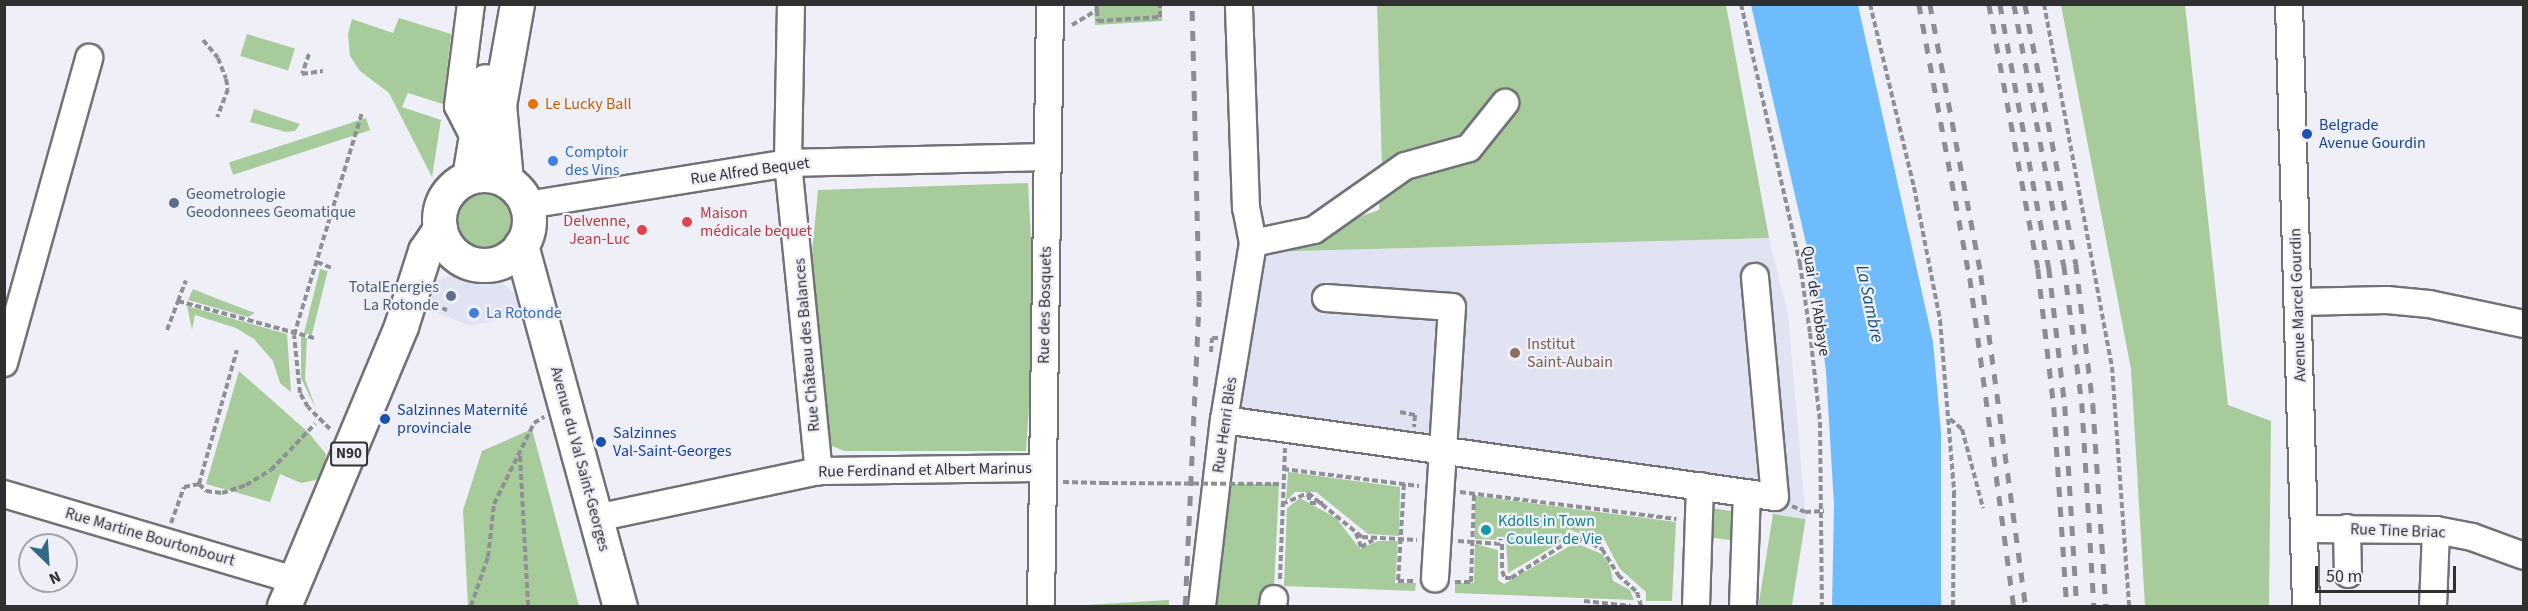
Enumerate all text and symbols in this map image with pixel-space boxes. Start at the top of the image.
place label: Le Lucky Ball [545,94,632,114]
marker: Le Lucky Ball [526,97,540,111]
place label: Belgrade Avenue Gourdin [2319,115,2426,153]
marker: Belgrade Avenue Gourdin [2300,127,2314,141]
place label: Comptoir des Vins [565,142,628,180]
street label: Rue Alfred Bequet [689,153,811,189]
marker: Comptoir des Vins [546,154,560,168]
place label: Geometrologie Geodonnees Geomatique [186,184,356,222]
marker: Geometrologie Geodonnees Geomatique [167,196,181,210]
place label: Maison médicale bequet [700,203,812,241]
place label: Delvenne, Jean-Luc [563,211,630,249]
marker: Maison médicale bequet [678,213,696,231]
marker: Delvenne, Jean-Luc [635,223,649,237]
street label: Avenue Marcel Gourdin [2286,228,2310,382]
street label: Quai de l'Abbaye [1798,245,1834,357]
street label: Rue des Bosquets [1034,246,1056,364]
street label: Rue Château des Balances [790,257,824,433]
water label: La Sambre [1850,263,1888,345]
place label: TotalEnergies La Rotonde [349,277,439,315]
marker: TotalEnergies La Rotonde [444,289,458,303]
place label: La Rotonde [486,303,562,323]
marker: La Rotonde [467,306,481,320]
place label: Institut Saint-Aubain [1527,334,1613,372]
marker: Institut Saint-Aubain [1508,346,1522,360]
street label: Avenue du Val Saint-Georges [546,365,614,553]
street label: Rue Henri Blès [1209,376,1241,474]
place label: Salzinnes Maternité provinciale [397,400,528,438]
marker: Salzinnes Maternité provinciale [378,412,392,426]
place label: Salzinnes Val-Saint-Georges [613,423,731,461]
marker: Salzinnes Val-Saint-Georges [594,435,608,449]
road number: N90 [330,442,368,466]
street label: Rue Ferdinand et Albert Marinus [818,459,1032,481]
street label: Rue Martine Bourtonbourt [63,504,237,570]
place label: Kdolls in Town - Couleur de Vie [1498,511,1602,549]
street label: Rue Tine Briac [2350,520,2446,542]
marker: Kdolls in Town - Couleur de Vie [1479,523,1493,537]
north arrow [18,533,78,593]
scale bar [2318,554,2459,592]
text: 50 m [2326,564,2362,589]
text: N [45,565,64,590]

